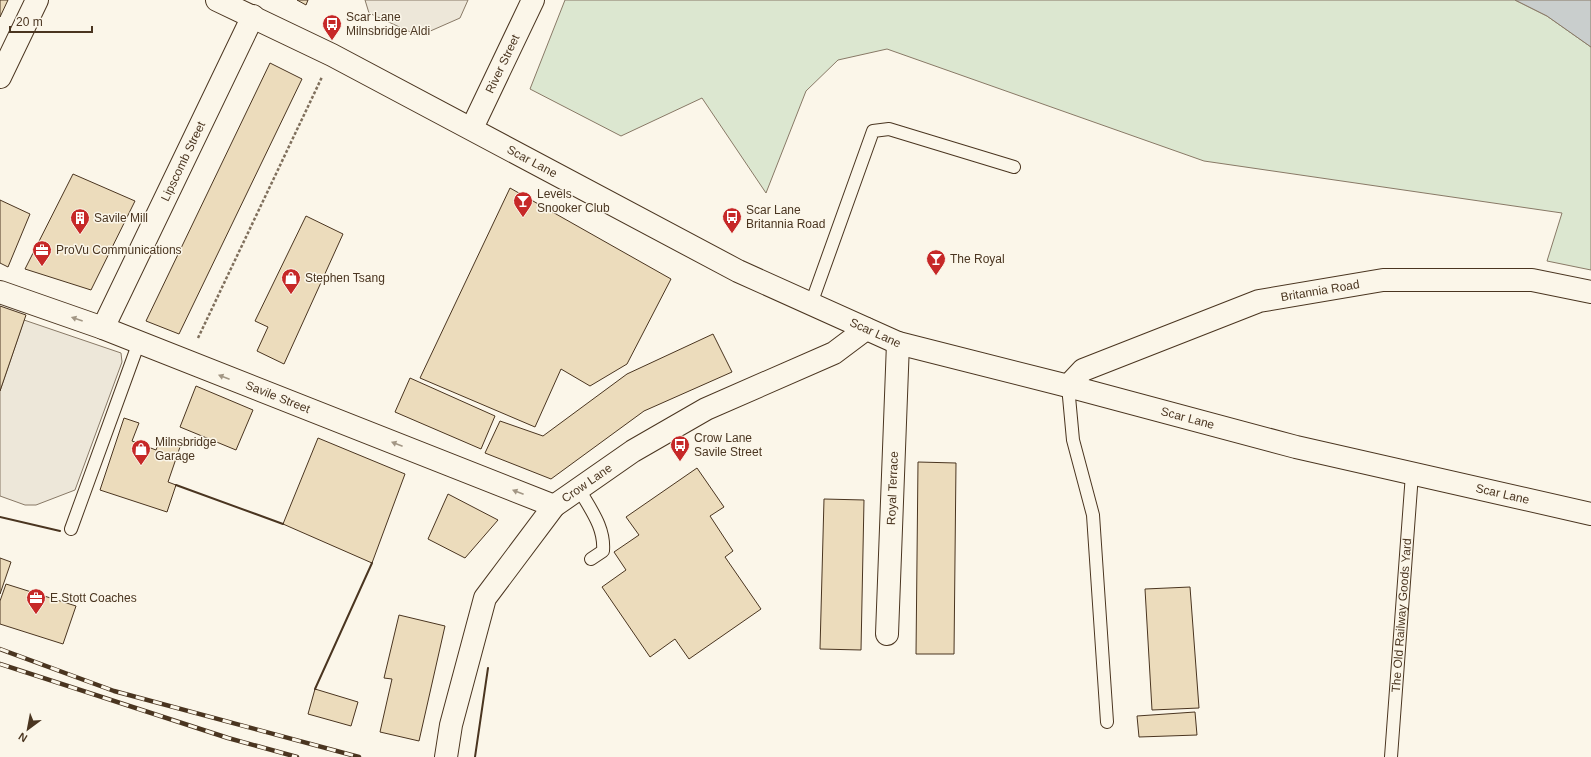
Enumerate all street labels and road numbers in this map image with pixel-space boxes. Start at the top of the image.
street label: River Street [483,32,523,96]
street label: Lipscomb Street [158,119,209,203]
street label: Scar Lane [505,142,560,181]
street label: Britannia Road [1280,277,1361,304]
street label: Scar Lane [848,315,904,351]
street label: Savile Street [244,378,313,416]
street label: Scar Lane [1159,404,1216,432]
street label: Royal Terrace [884,451,901,525]
street label: Crow Lane [559,461,615,505]
street label: Scar Lane [1474,481,1531,507]
street label: The Old Railway Goods Yard [1389,538,1414,693]

